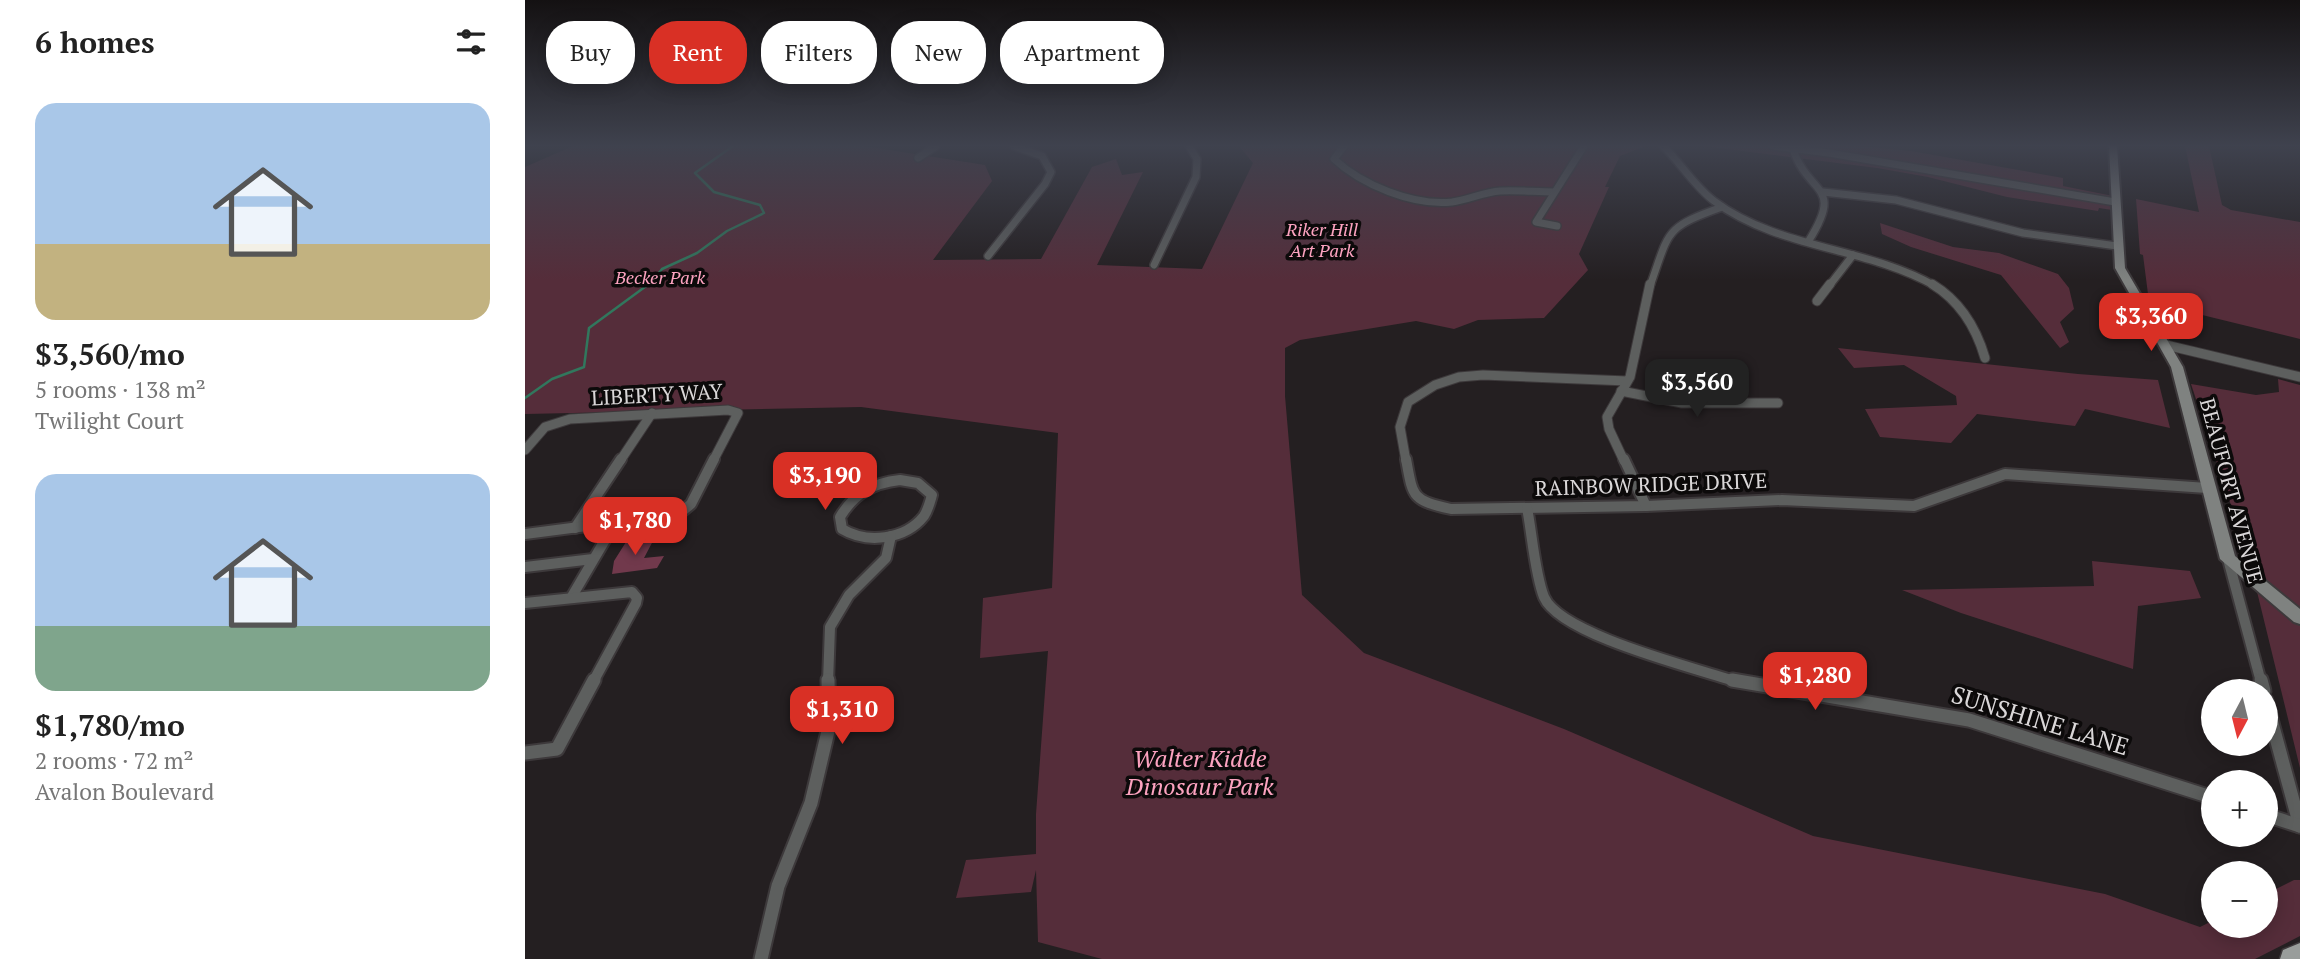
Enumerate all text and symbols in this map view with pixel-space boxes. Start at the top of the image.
chip: Buy [546,21,635,84]
chip: Rent [649,21,747,84]
chip: Filters [761,21,877,84]
chip: New [891,21,986,84]
chip: Apartment [1000,21,1164,84]
text: 6 homes [35,22,154,62]
icon: filters [452,23,490,61]
icon: home [200,149,326,275]
park label: Riker Hill Art Park [1285,217,1358,262]
park label: Becker Park [614,265,705,289]
pin: $3,360 [2094,294,2208,353]
text: $3,360 [2115,300,2187,331]
text: $3,560/mo [35,334,185,374]
pin: $3,560 [1640,360,1754,419]
text: $3,560 [1661,366,1733,397]
text: 5 rooms · 138 m² [35,374,206,405]
street label: LIBERTY WAY [590,377,724,411]
street label: BEAUFORT AVENUE [2194,395,2270,587]
text: Twilight Court [35,405,184,436]
pin: $3,190 [768,452,882,512]
text: $3,190 [789,459,861,490]
street label: RAINBOW RIDGE DRIVE [1534,466,1768,502]
pin: $1,780 [578,498,692,557]
text: $1,780 [599,504,671,535]
icon: home [200,520,326,646]
pin: $1,280 [1758,652,1872,712]
text: $1,280 [1779,659,1851,690]
street label: SUNSHINE LANE [1948,678,2133,762]
north arrow [2201,679,2279,756]
map controls [2201,679,2278,938]
pin: $1,310 [785,686,899,746]
text: $1,310 [806,693,878,724]
text: $1,780/mo [35,705,185,745]
park label: Walter Kidde Dinosaur Park [1125,742,1274,802]
text: 2 rooms · 72 m² [35,745,194,776]
button: + [2201,770,2278,847]
text: Avalon Boulevard [35,776,214,807]
button: − [2201,861,2278,938]

